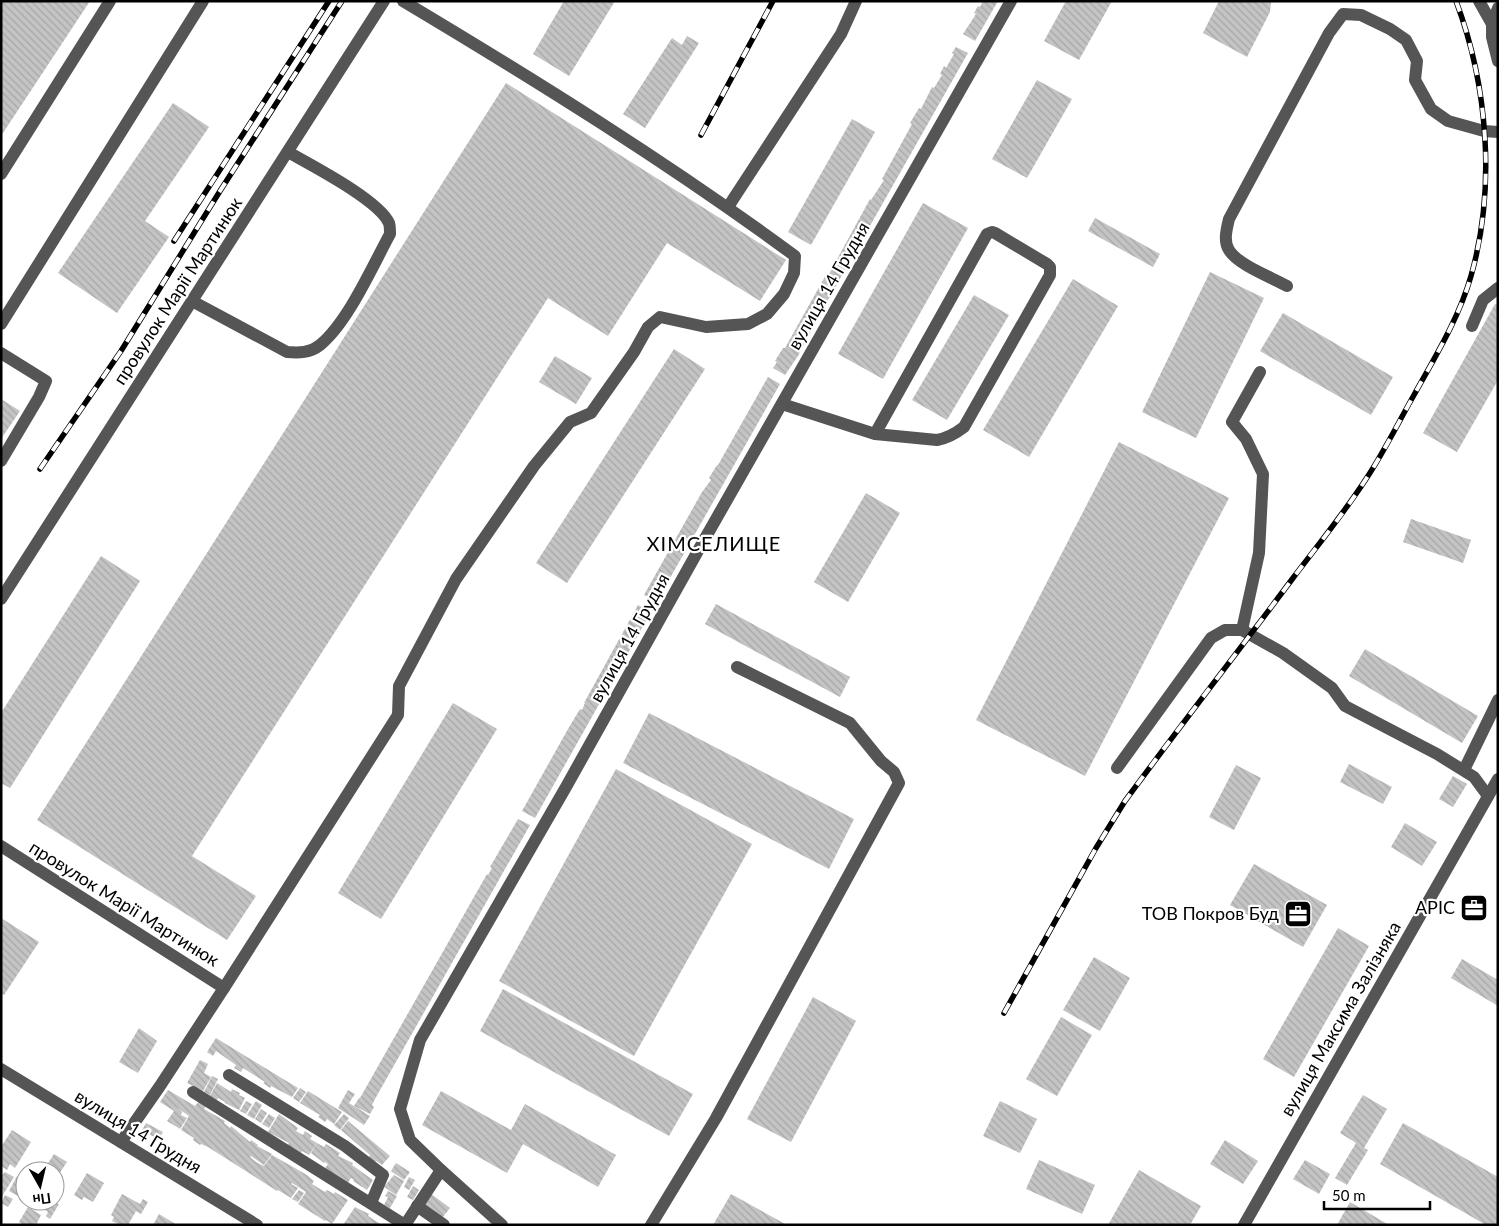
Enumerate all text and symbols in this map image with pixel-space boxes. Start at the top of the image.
street label: провулок Марії Мартинюк [108,192,246,388]
street label: вулиця 14 Грудня [783,218,874,353]
district label: ХІМСЕЛИЩЕ [647,531,781,555]
street label: вулиця 14 Грудня [585,569,674,706]
street label: провулок Марії Мартинюк [26,836,224,971]
office icon: АРІС [1459,893,1489,923]
place label: АРІС [1415,896,1455,918]
office icon: ТОВ Покров Буд [1283,899,1313,929]
place label: ТОВ Покров Буд [1142,902,1279,924]
street label: вулиця Максима Залізняка [1275,917,1405,1120]
street label: вулиця 14 Грудня [71,1085,206,1178]
north arrow [15,1161,65,1211]
scale bar [1324,1178,1430,1210]
text: 50 m [1332,1186,1366,1204]
text: Пн [32,1190,52,1209]

